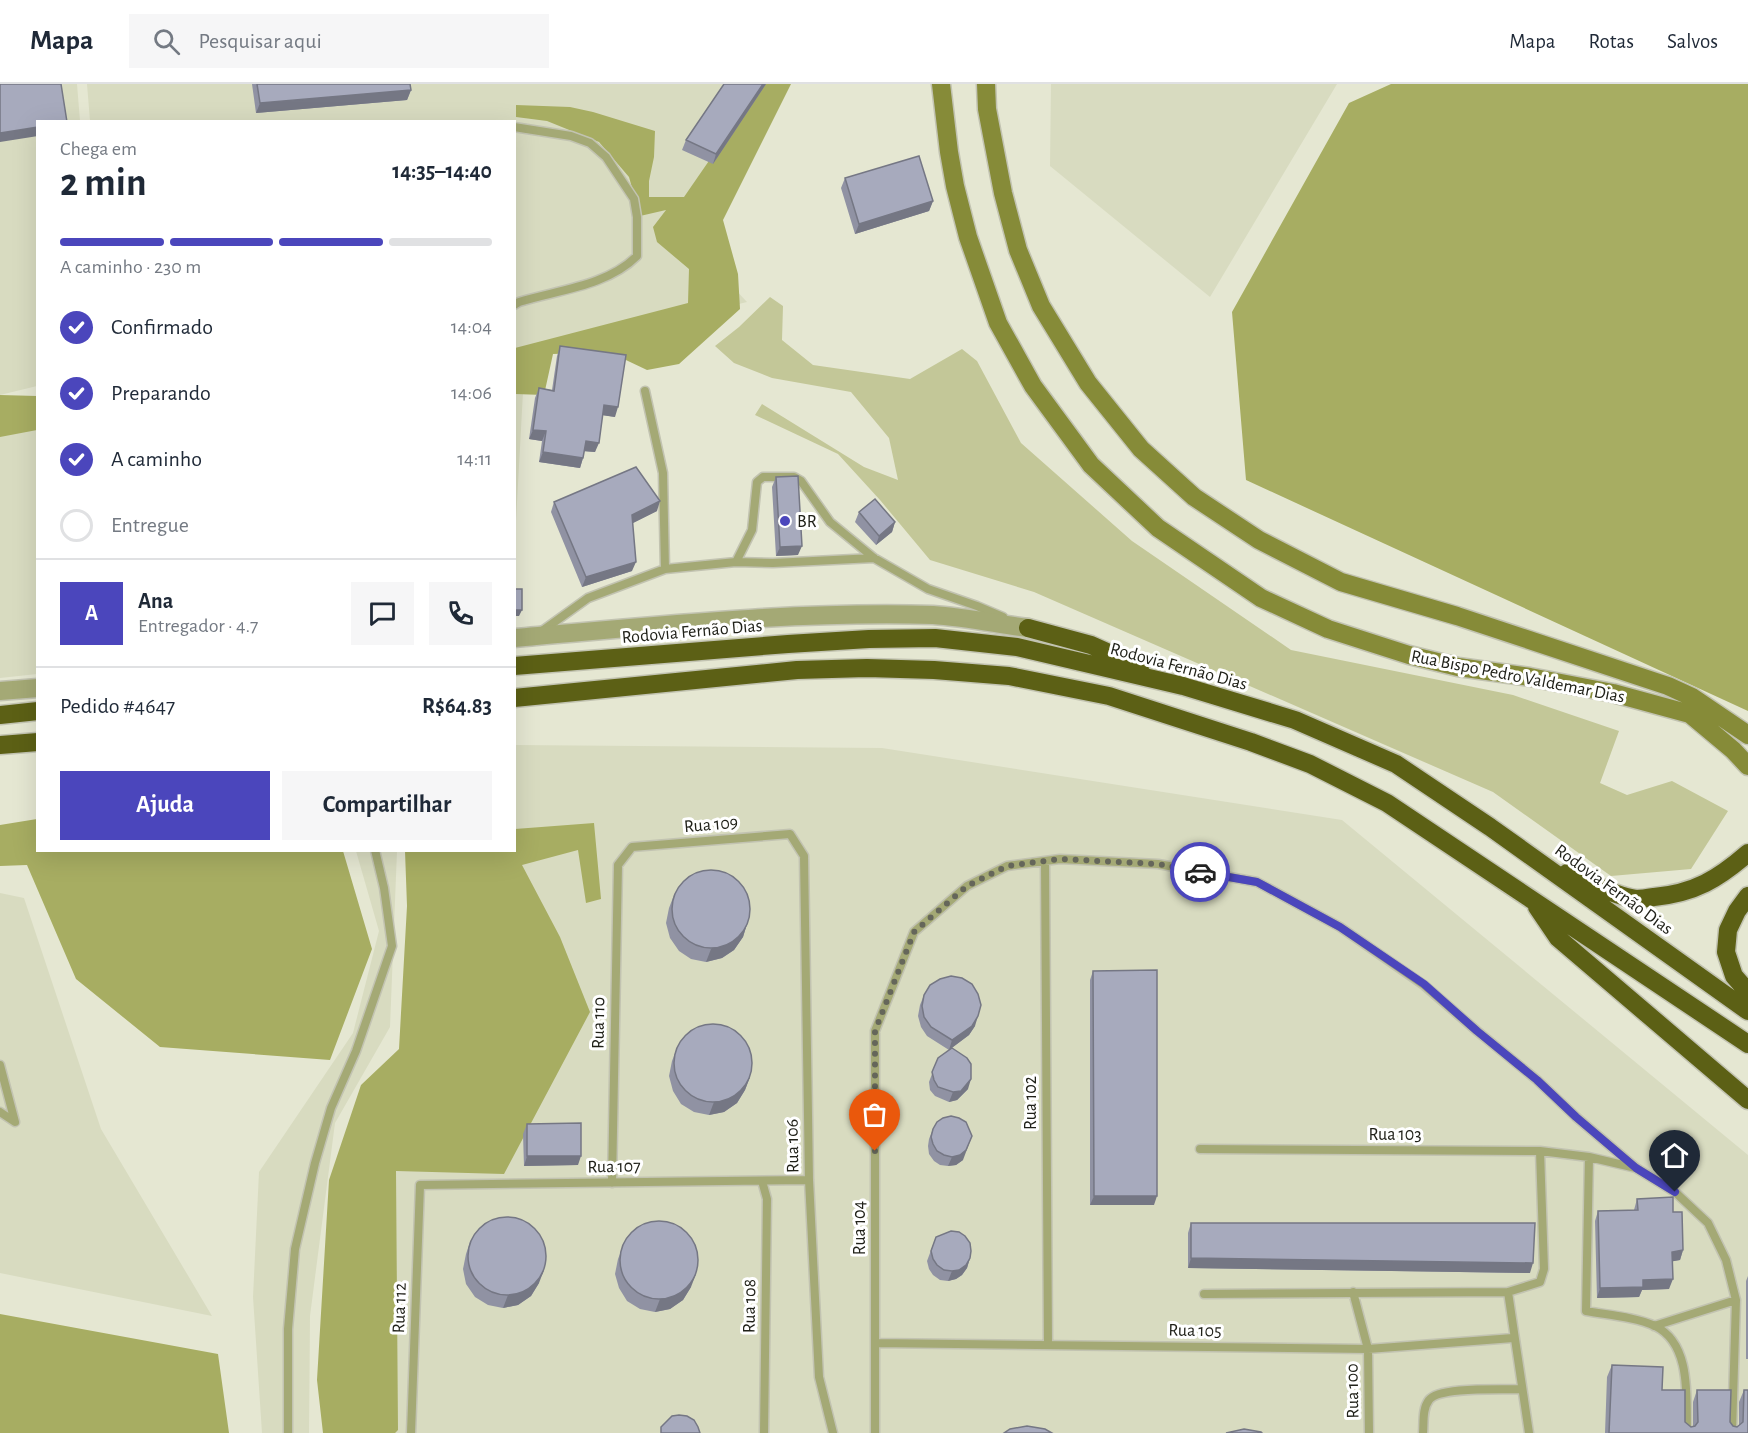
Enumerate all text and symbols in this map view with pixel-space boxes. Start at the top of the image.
search box [129,14,549,68]
icon: search [150,25,183,58]
text: Mapa [30,27,93,55]
text: Pesquisar aqui [198,30,322,52]
text: Mapa [1509,31,1556,52]
text: Rotas [1589,31,1634,52]
text: Salvos [1667,31,1718,52]
text: Chega em [60,139,137,159]
text: 14:35–14:40 [392,160,492,182]
text: 2 min [60,164,147,203]
text: A caminho · 230 m [60,257,201,277]
icon: check [60,311,93,344]
text: Confirmado [111,316,213,338]
text: 14:04 [451,317,492,337]
icon: check [60,377,93,410]
text: Preparando [111,382,211,404]
text: 14:06 [451,383,492,403]
icon: check [60,443,93,476]
text: A caminho [111,448,202,470]
text: 14:11 [457,449,492,469]
place label: BR [797,513,817,531]
text: Entregue [111,514,189,536]
marker: BR [778,514,792,528]
button: chat [351,582,414,645]
button: phone [429,582,492,645]
text: Ana [138,590,173,612]
text: A [85,602,98,624]
text: Entregador · 4.7 [138,616,258,636]
street label: Rodovia Fernão Dias [621,617,763,647]
street label: Rodovia Fernão Dias [1108,640,1249,694]
street label: Rua Bispo Pedro Valdemar Dias [1409,647,1626,707]
text: Pedido #4647 [60,695,175,717]
text: R$64.83 [422,695,492,717]
button: Ajuda [60,771,270,840]
button: Compartilhar [282,771,492,840]
street label: Rua 109 [683,814,739,836]
street label: Rodovia Fernão Dias [1551,841,1676,939]
courier [1170,842,1230,902]
icon: car [1184,856,1217,889]
street label: Rua 110 [590,997,608,1049]
street label: Rua 102 [1022,1076,1040,1130]
pin [849,1089,900,1151]
icon: bag [858,1098,891,1131]
street label: Rua 106 [784,1119,802,1173]
street label: Rua 103 [1368,1126,1422,1144]
pin [1649,1130,1700,1192]
icon: home [1658,1139,1691,1172]
street label: Rua 107 [587,1158,641,1176]
street label: Rua 104 [851,1200,869,1255]
street label: Rua 108 [741,1279,759,1333]
street label: Rua 112 [390,1282,410,1334]
street label: Rua 105 [1168,1322,1222,1340]
street label: Rua 100 [1344,1363,1362,1419]

